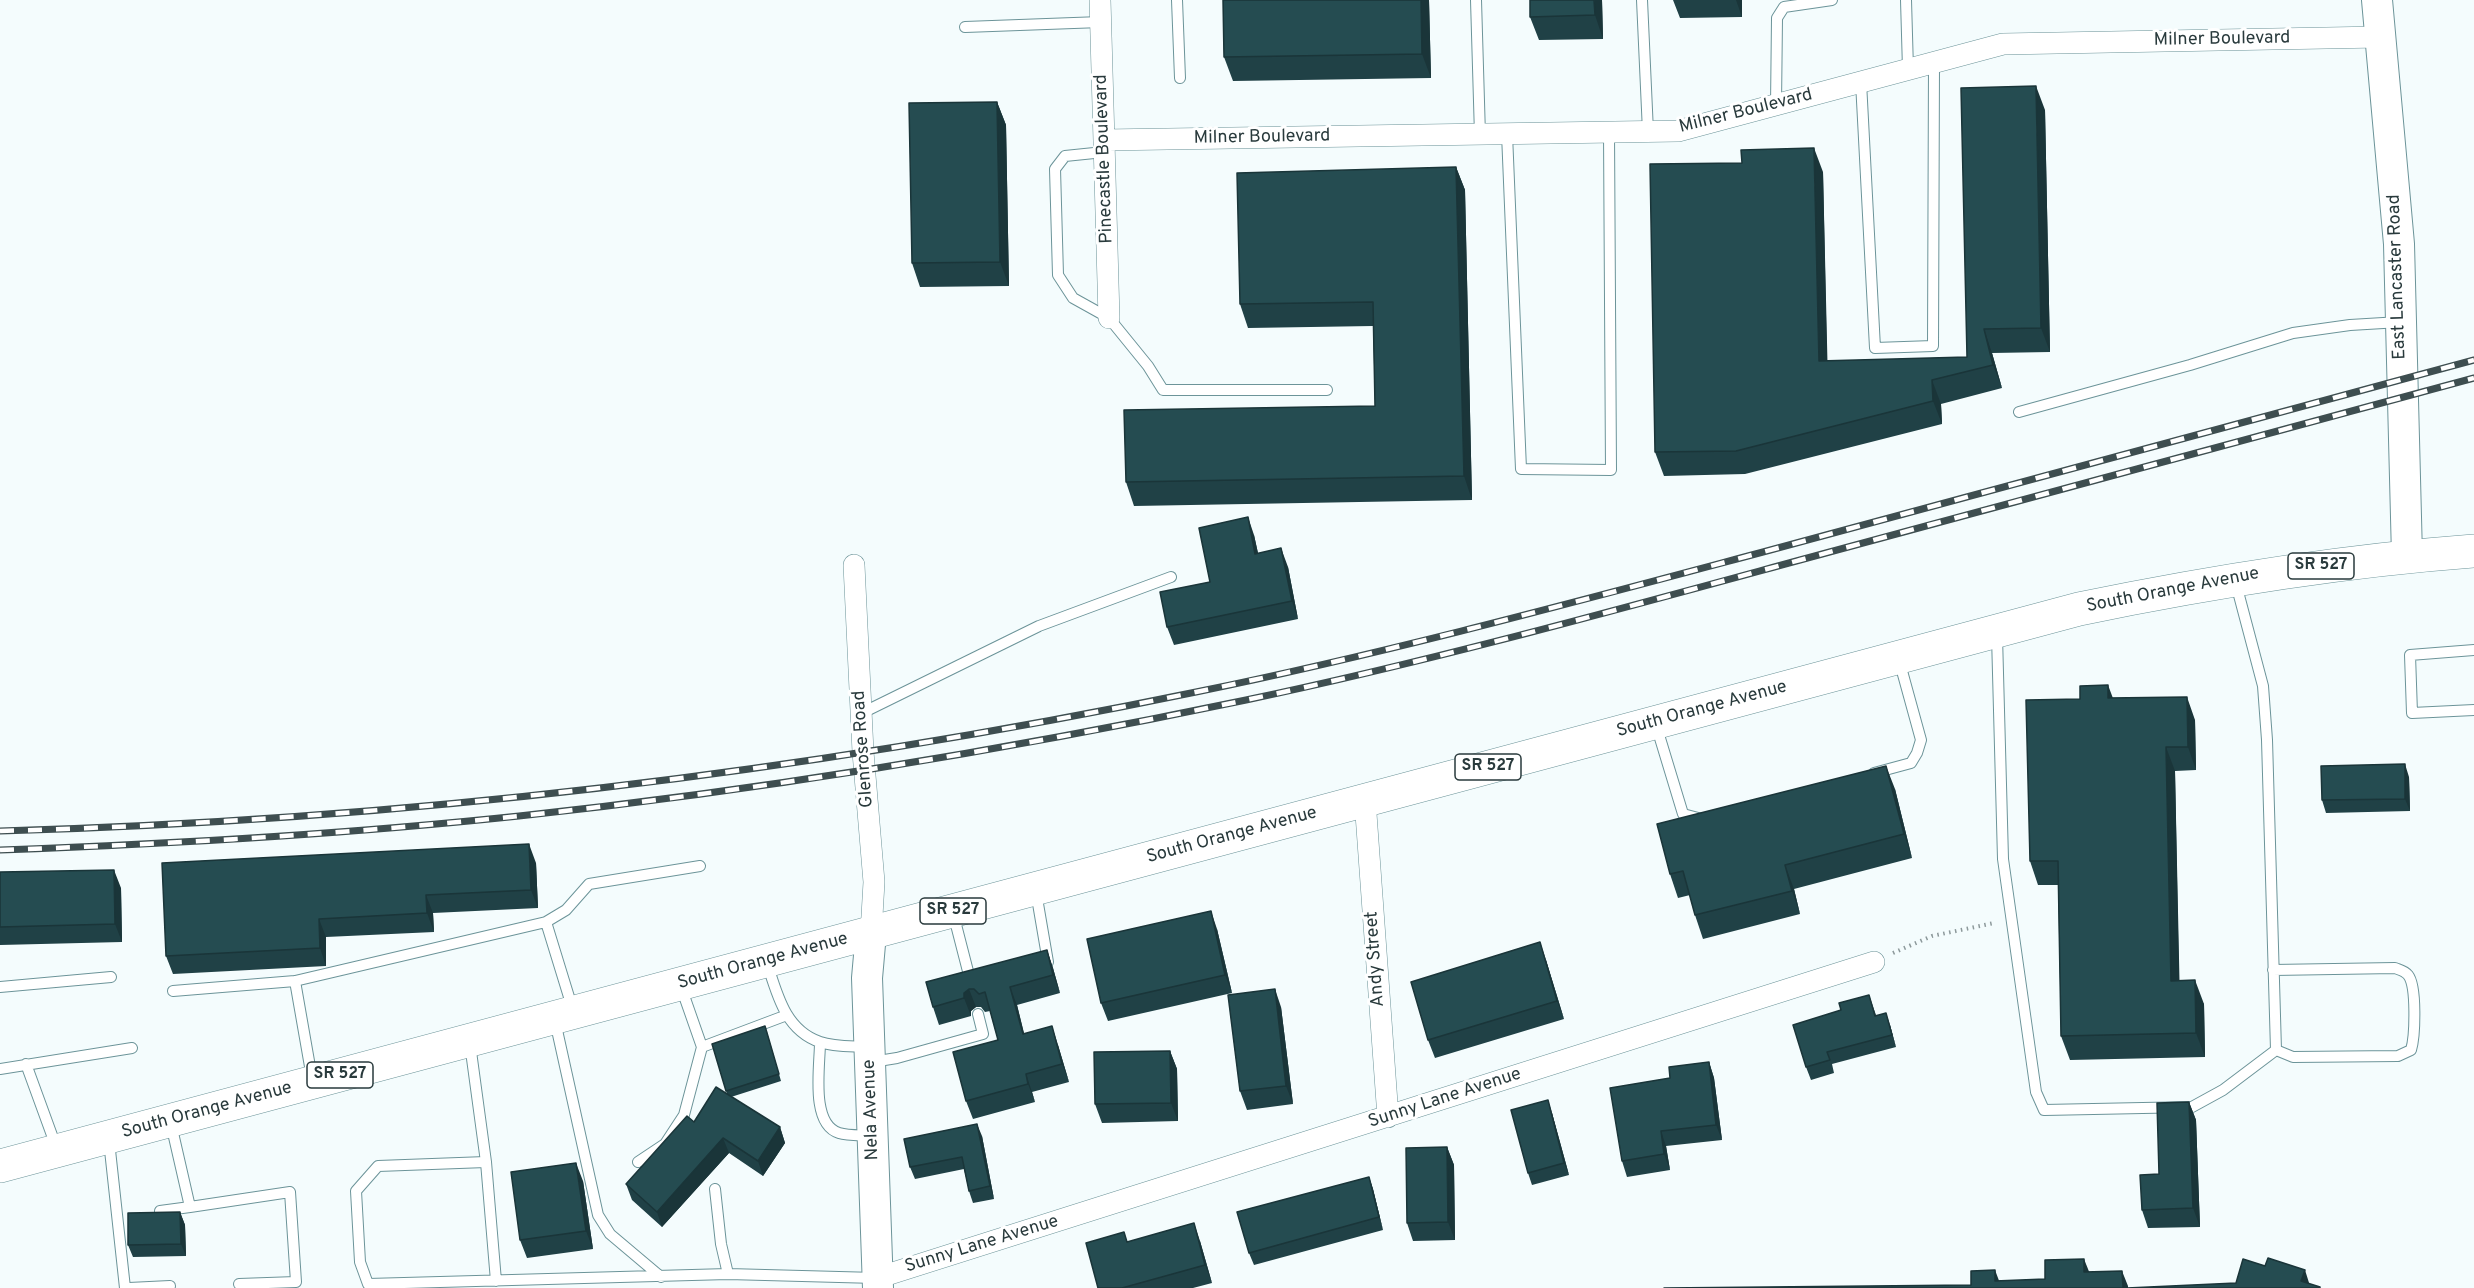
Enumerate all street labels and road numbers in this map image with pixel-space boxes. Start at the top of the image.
street label: Milner Boulevard [2153,28,2291,52]
street label: Pinecastle Boulevard [1091,74,1119,244]
street label: Milner Boulevard [1677,85,1815,139]
street label: Milner Boulevard [1193,126,1331,150]
street label: East Lancaster Road [2384,194,2412,360]
road number: SR 527 [2288,553,2354,579]
street label: South Orange Avenue [2085,564,2261,618]
street label: South Orange Avenue [1614,677,1790,743]
street label: Glenrose Road [849,690,879,808]
road number: SR 527 [1455,754,1521,780]
street label: South Orange Avenue [1144,803,1320,869]
road number: SR 527 [920,898,986,924]
street label: Andy Street [1362,910,1390,1008]
street label: South Orange Avenue [675,929,851,995]
street label: Nela Avenue [859,1059,885,1161]
road number: SR 527 [307,1062,373,1088]
street label: Sunny Lane Avenue [1366,1064,1524,1134]
street label: South Orange Avenue [119,1078,295,1144]
street label: Sunny Lane Avenue [903,1211,1061,1279]

